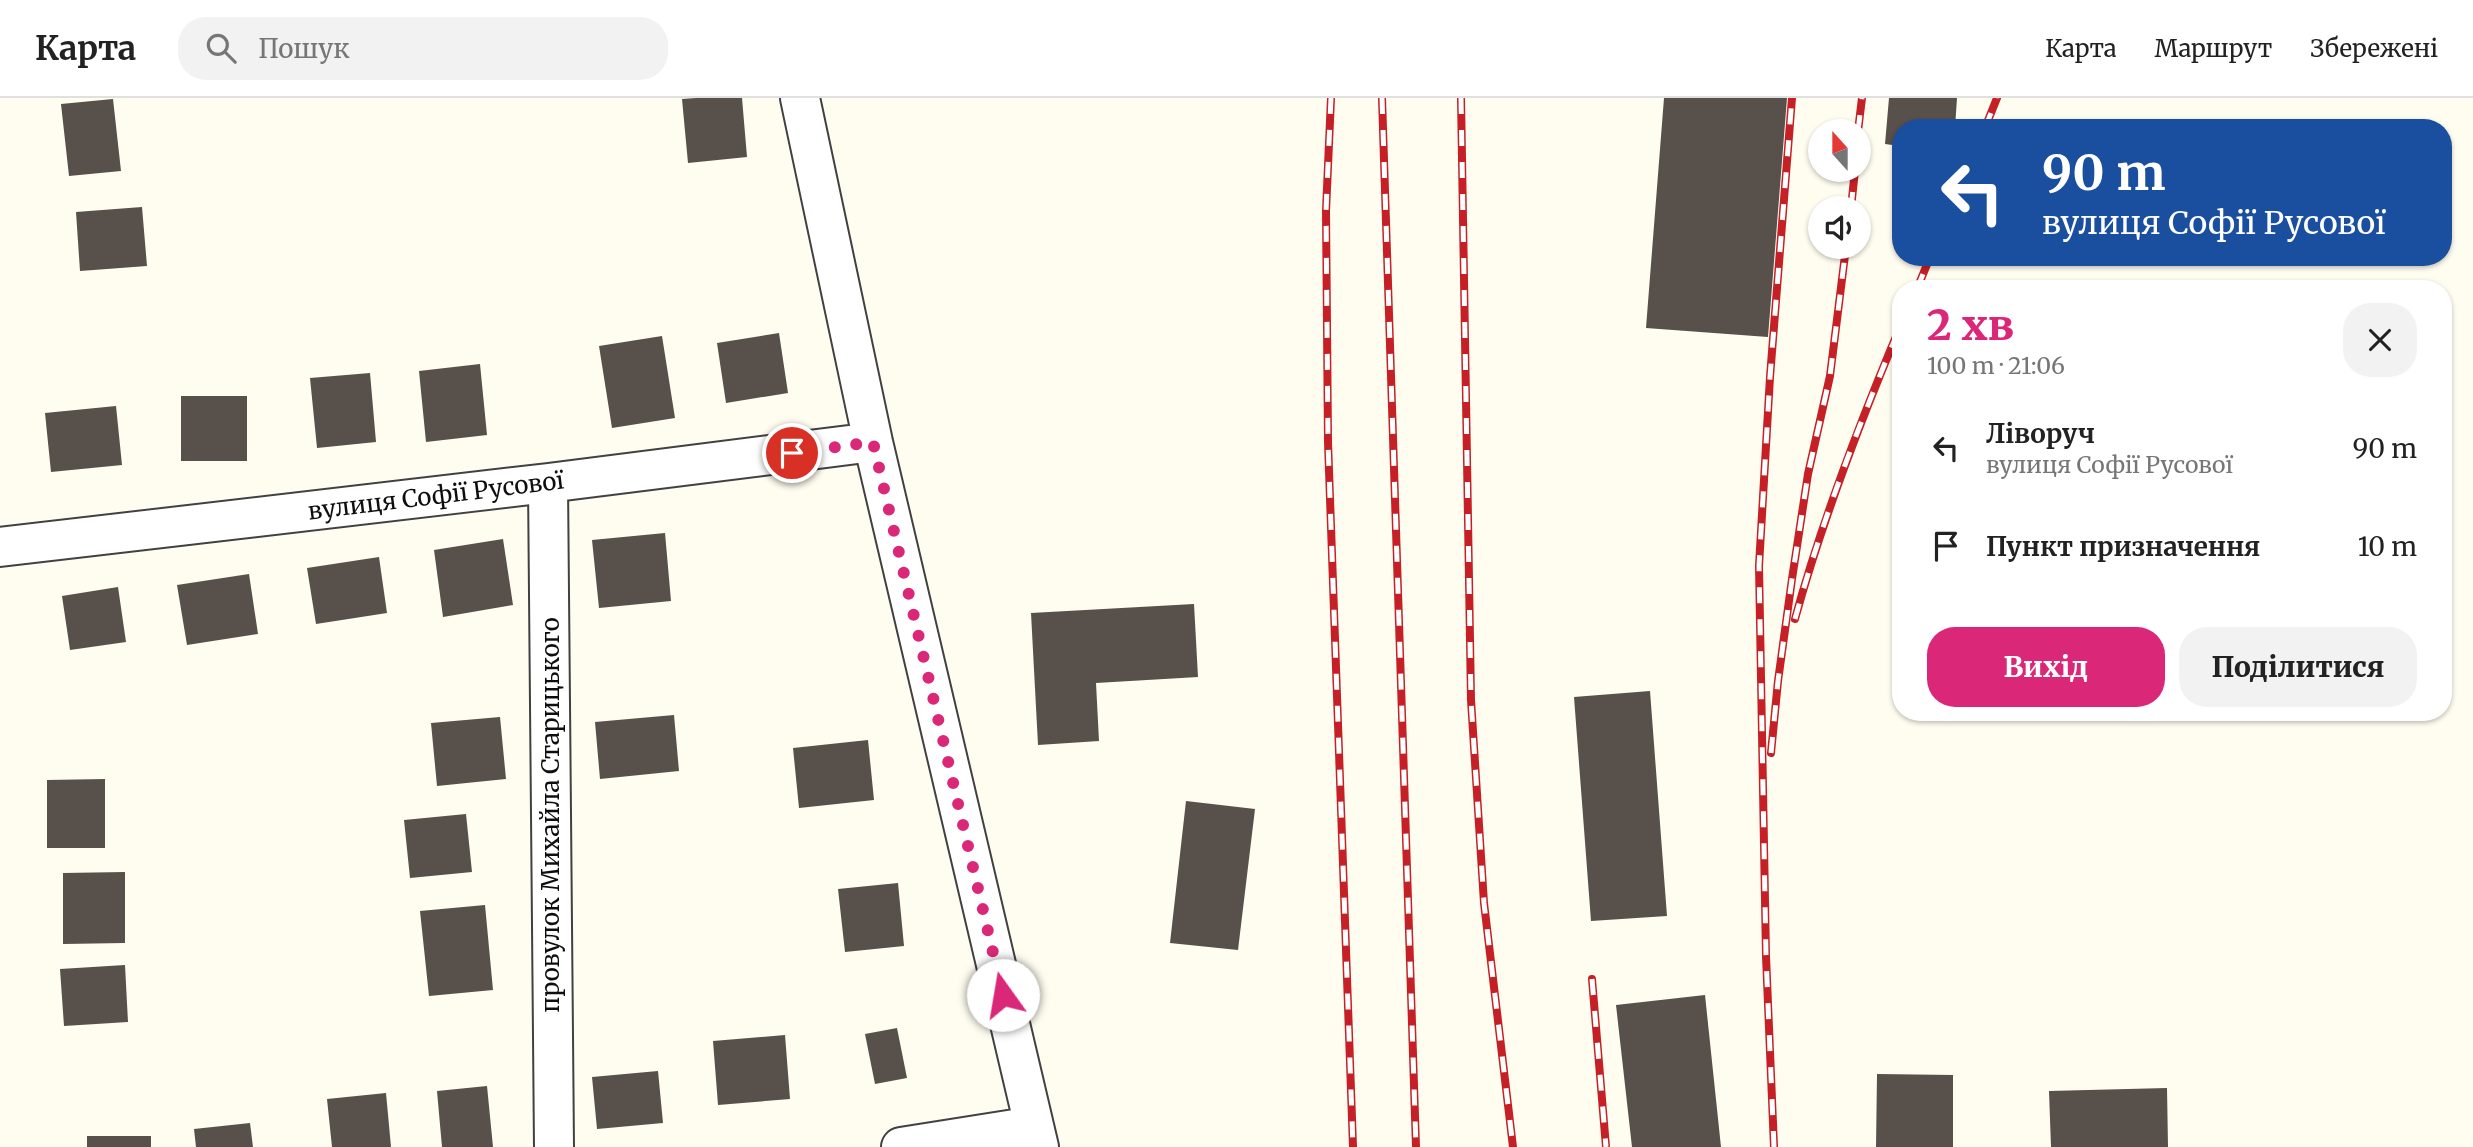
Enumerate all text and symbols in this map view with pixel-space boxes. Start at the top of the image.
search box [178,17,668,80]
text: Карта [35,28,136,69]
icon: search [202,29,240,67]
text: Пошук [258,32,350,65]
text: Карта [2045,33,2117,64]
text: Маршрут [2155,33,2272,64]
text: Збережені [2310,33,2438,64]
north arrow [1808,119,1871,182]
map controls [1808,119,1871,259]
text: 90 m [2042,142,2166,203]
icon: left [1927,147,2018,238]
button: sound [1808,196,1871,259]
text: вулиця Софії Русової [2042,203,2386,243]
text: 2 хв [1927,299,2014,351]
button: close [2343,303,2417,377]
text: 100 m · 21:06 [1927,351,2065,380]
text: Ліворуч [1986,417,2095,450]
pin [762,423,822,483]
icon: left [1927,429,1965,467]
text: 90 m [2353,432,2417,465]
icon: arrive [773,434,811,472]
text: вулиця Софії Русової [1986,450,2233,479]
street label: вулиця Софії Русової [306,464,566,527]
icon: arrive [1927,527,1965,565]
text: Пункт призначення [1986,530,2260,563]
text: 10 m [2358,530,2417,563]
street label: провулок Михайла Старицького [535,617,566,1013]
button: Вихід [1927,627,2165,707]
button: Поділитися [2179,627,2417,707]
position arrow [966,958,1040,1032]

